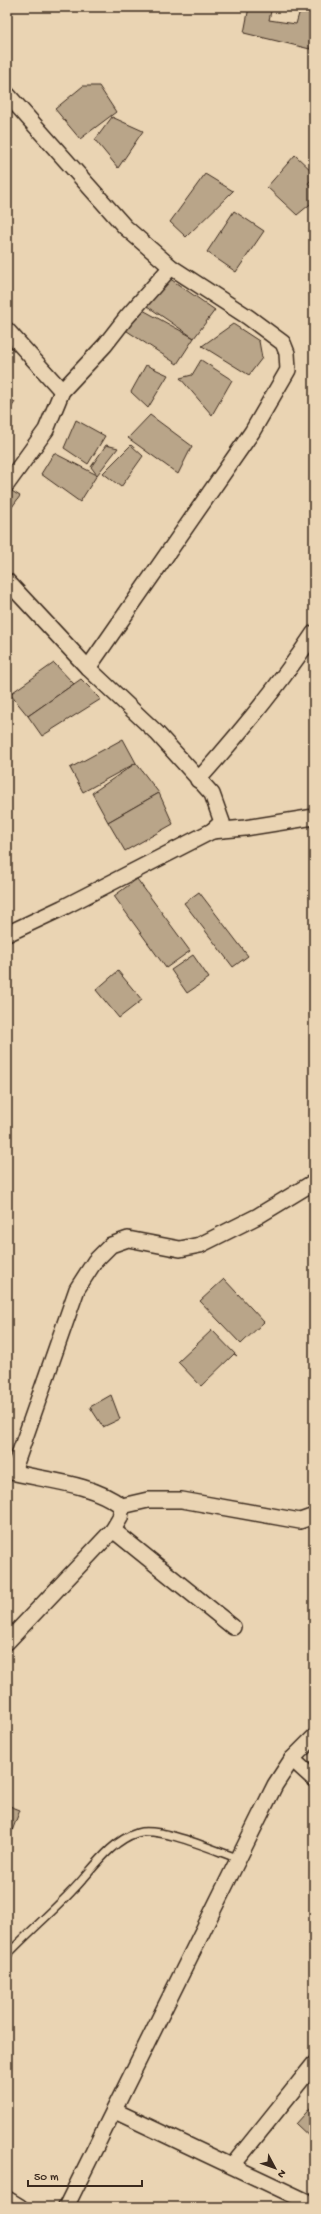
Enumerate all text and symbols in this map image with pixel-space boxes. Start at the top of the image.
north arrow [255,2148,295,2188]
scale bar [28,2162,142,2188]
text: N [274,2167,288,2180]
text: 50 m [34,2171,59,2185]

